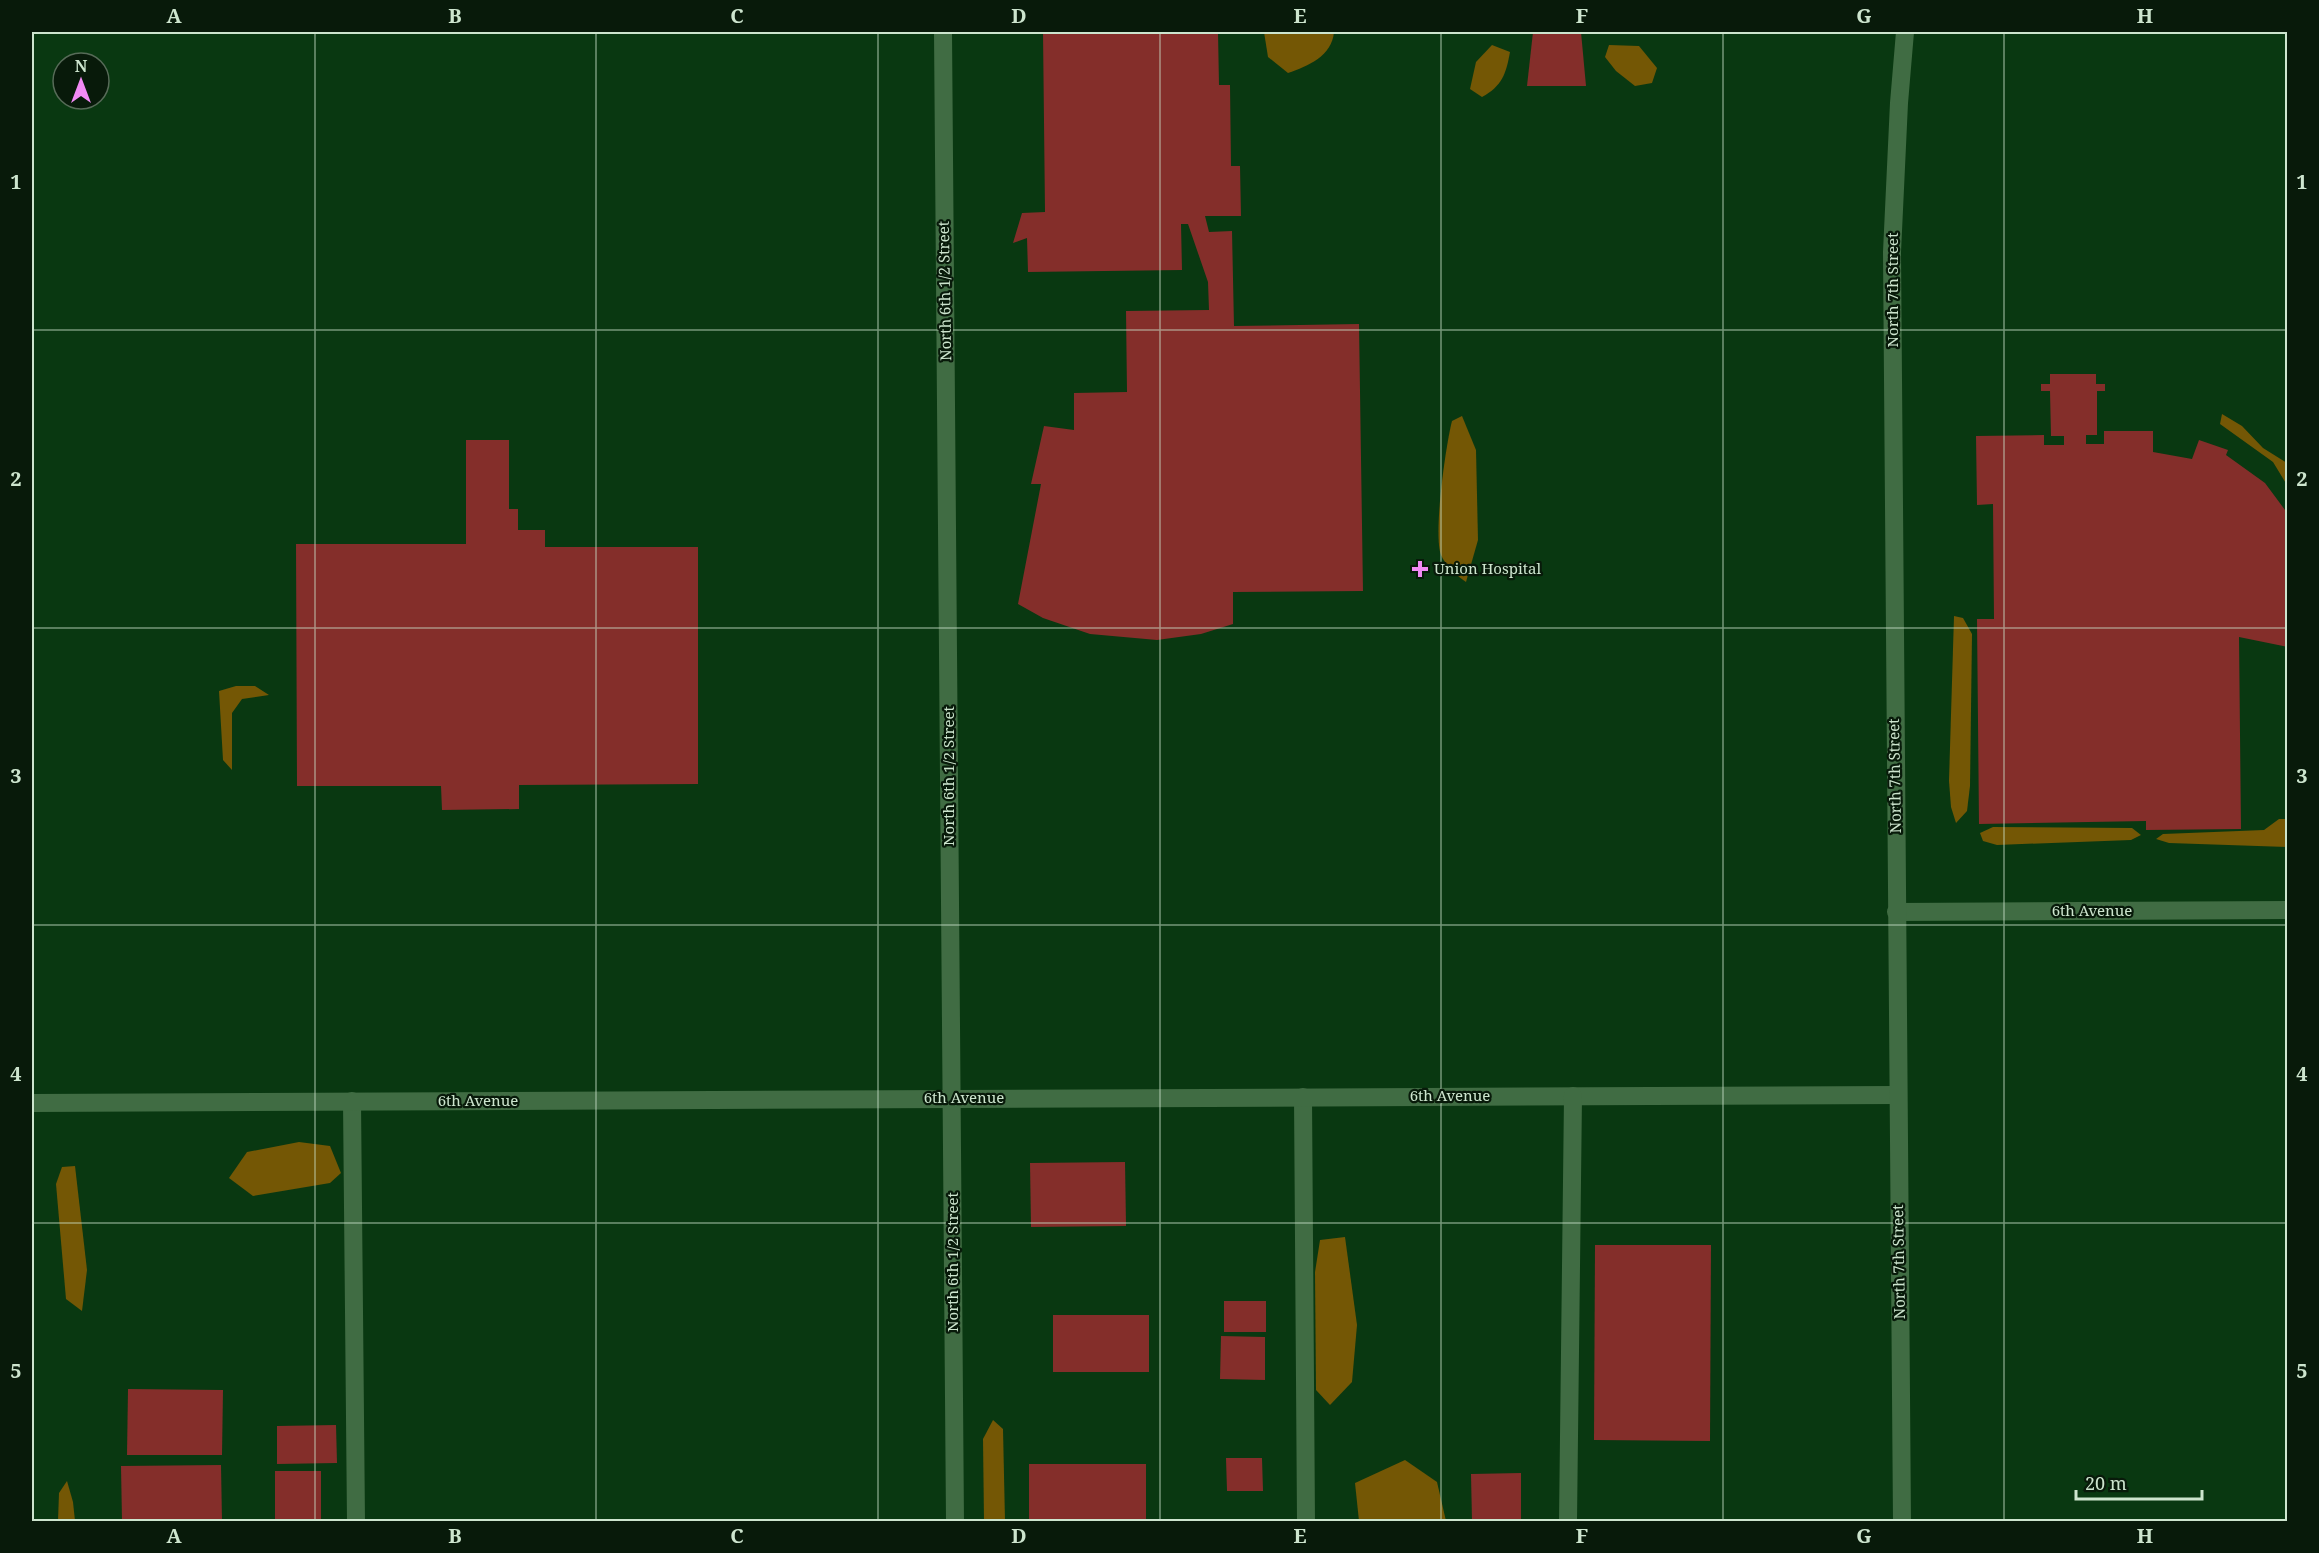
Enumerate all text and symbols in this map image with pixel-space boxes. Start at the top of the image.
text: A [166,2,182,29]
text: B [448,2,462,29]
text: C [730,2,744,29]
text: D [1011,2,1027,29]
text: E [1293,2,1307,29]
text: F [1576,2,1588,29]
text: G [1856,2,1872,29]
text: H [2137,2,2153,29]
north arrow [51,51,111,111]
text: N [75,55,88,77]
text: 1 [10,168,22,195]
text: 1 [2296,168,2308,195]
street label: North 6th 1/2 Street [933,221,955,361]
street label: North 7th Street [1882,233,1902,347]
text: 2 [10,465,22,492]
text: 2 [2296,465,2308,492]
place label: Union Hospital [1434,558,1542,578]
marker: Union Hospital [1411,560,1429,578]
street label: North 6th 1/2 Street [938,706,958,846]
street label: North 7th Street [1883,718,1905,834]
text: 3 [10,762,22,789]
text: 3 [2296,762,2308,789]
street label: 6th Avenue [2052,900,2132,920]
text: 4 [10,1060,22,1087]
text: 4 [2296,1060,2308,1087]
street label: 6th Avenue [1410,1085,1490,1105]
street label: 6th Avenue [924,1087,1004,1107]
street label: 6th Avenue [438,1090,518,1110]
street label: North 6th 1/2 Street [942,1192,962,1332]
street label: North 7th Street [1887,1204,1909,1320]
text: 5 [10,1357,22,1384]
text: 5 [2296,1357,2308,1384]
scale bar [2076,1463,2202,1501]
text: 20 m [2085,1471,2127,1495]
text: A [166,1522,182,1549]
text: B [448,1522,462,1549]
text: C [730,1522,744,1549]
text: D [1011,1522,1027,1549]
text: E [1293,1522,1307,1549]
text: F [1576,1522,1588,1549]
text: G [1856,1522,1872,1549]
text: H [2137,1522,2153,1549]

